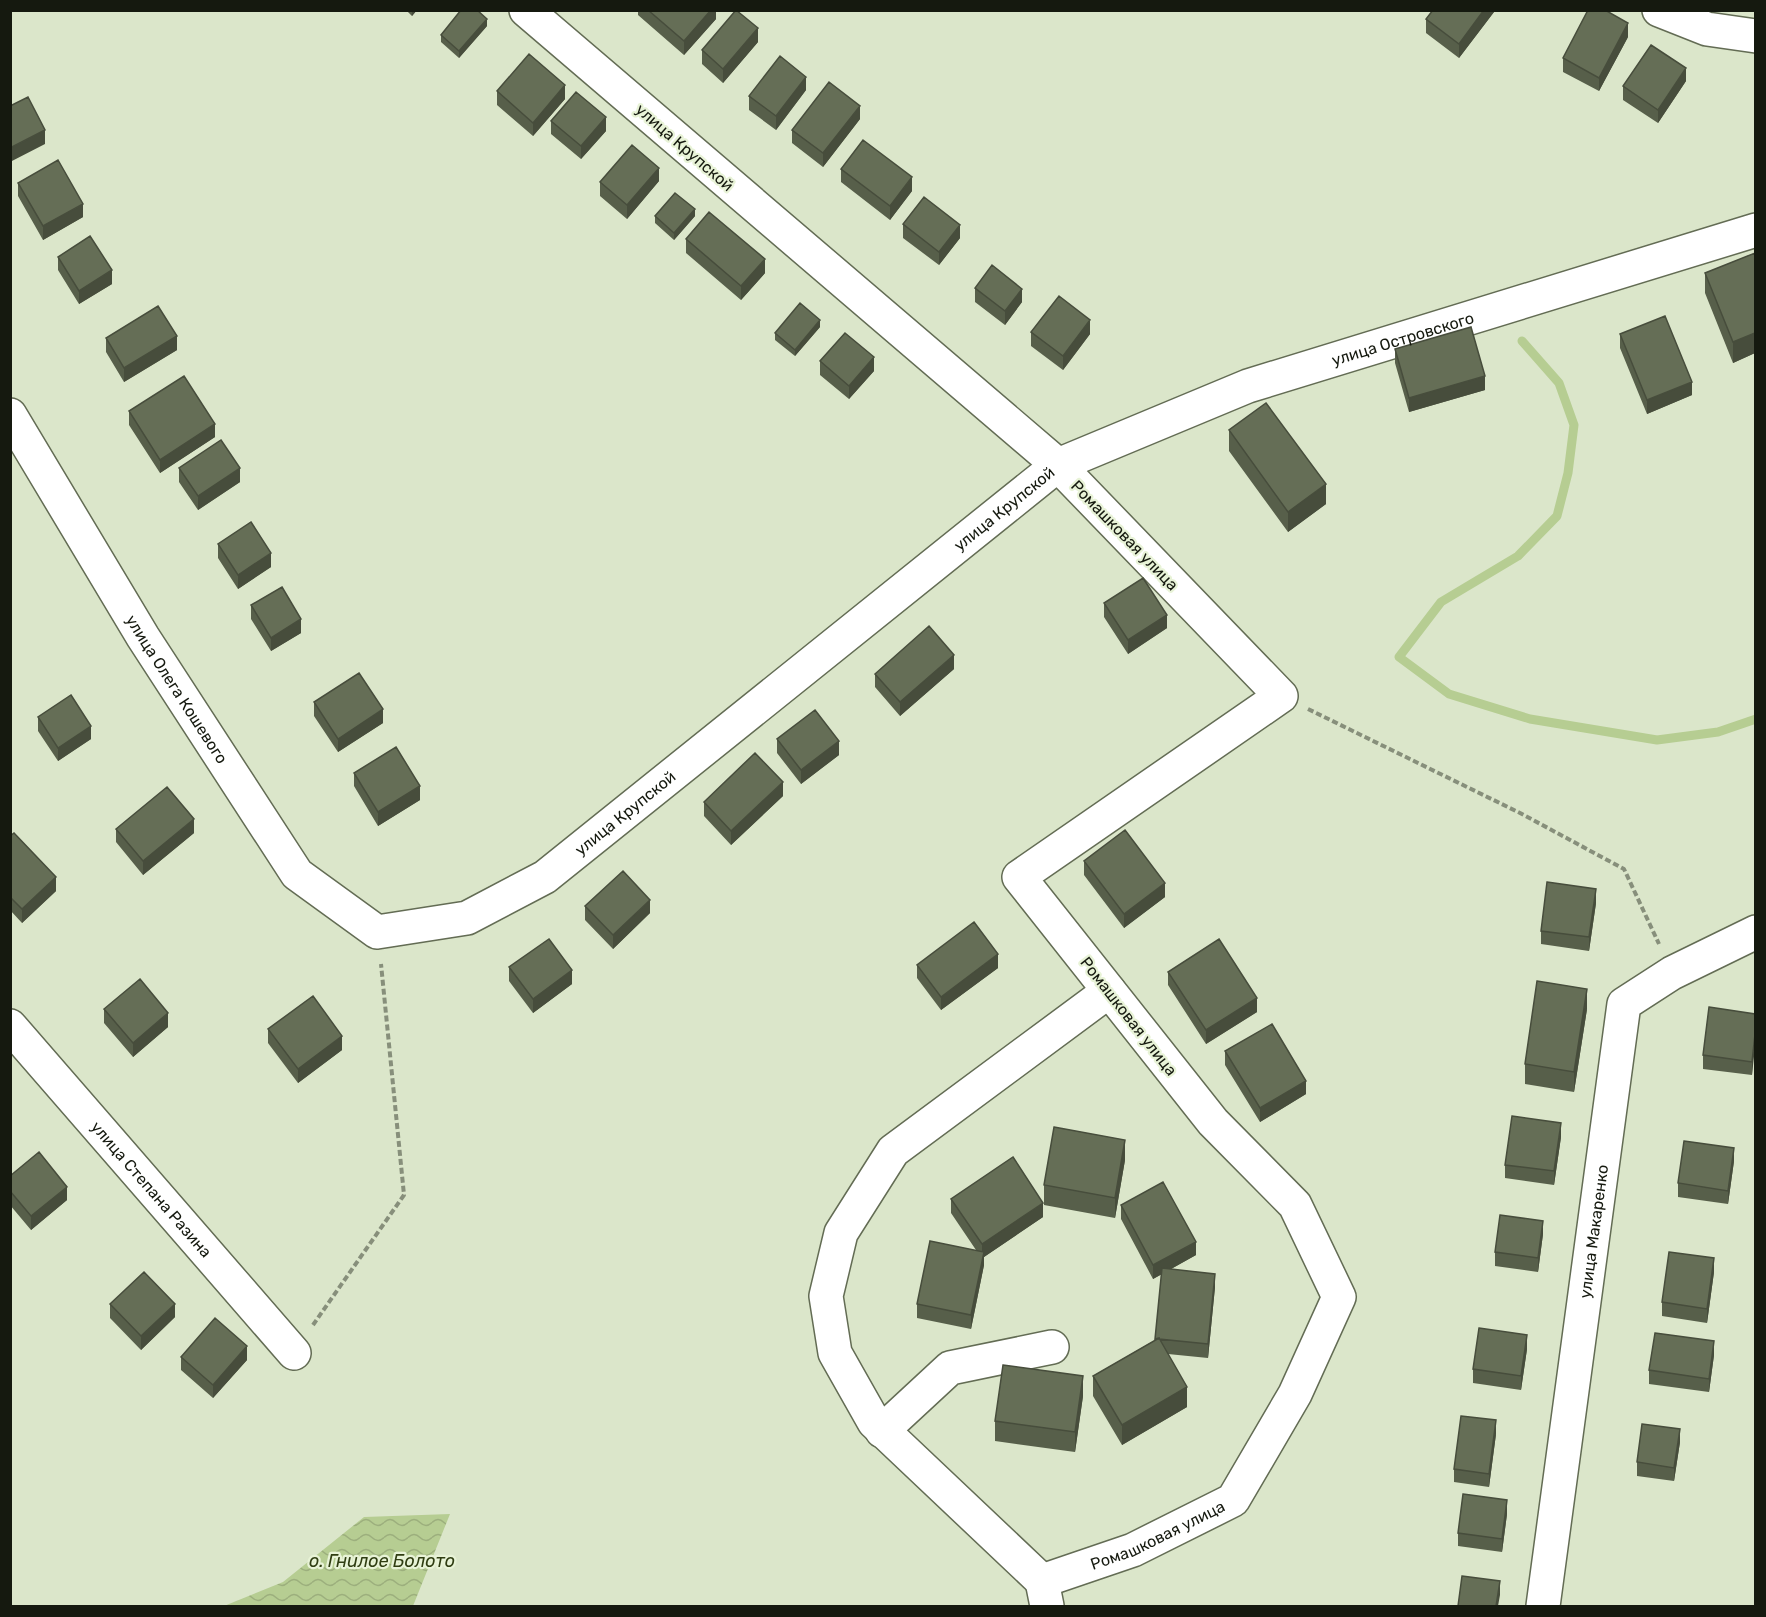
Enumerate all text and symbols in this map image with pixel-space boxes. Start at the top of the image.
street label: улица Крупской [632,100,738,195]
street label: улица Островского [1329,308,1476,370]
street label: улица Крупской [950,463,1058,555]
street label: Ромашковая улица [1067,476,1182,594]
street label: улица Олега Кошевого [122,611,232,767]
street label: улица Крупской [571,767,679,859]
street label: Ромашковая улица [1076,953,1181,1080]
street label: улица Степана Разина [87,1117,216,1261]
street label: улица Макаренко [1576,1163,1612,1299]
street label: Ромашковая улица [1088,1497,1228,1574]
water label: о. Гнилое Болото [309,1550,455,1572]

